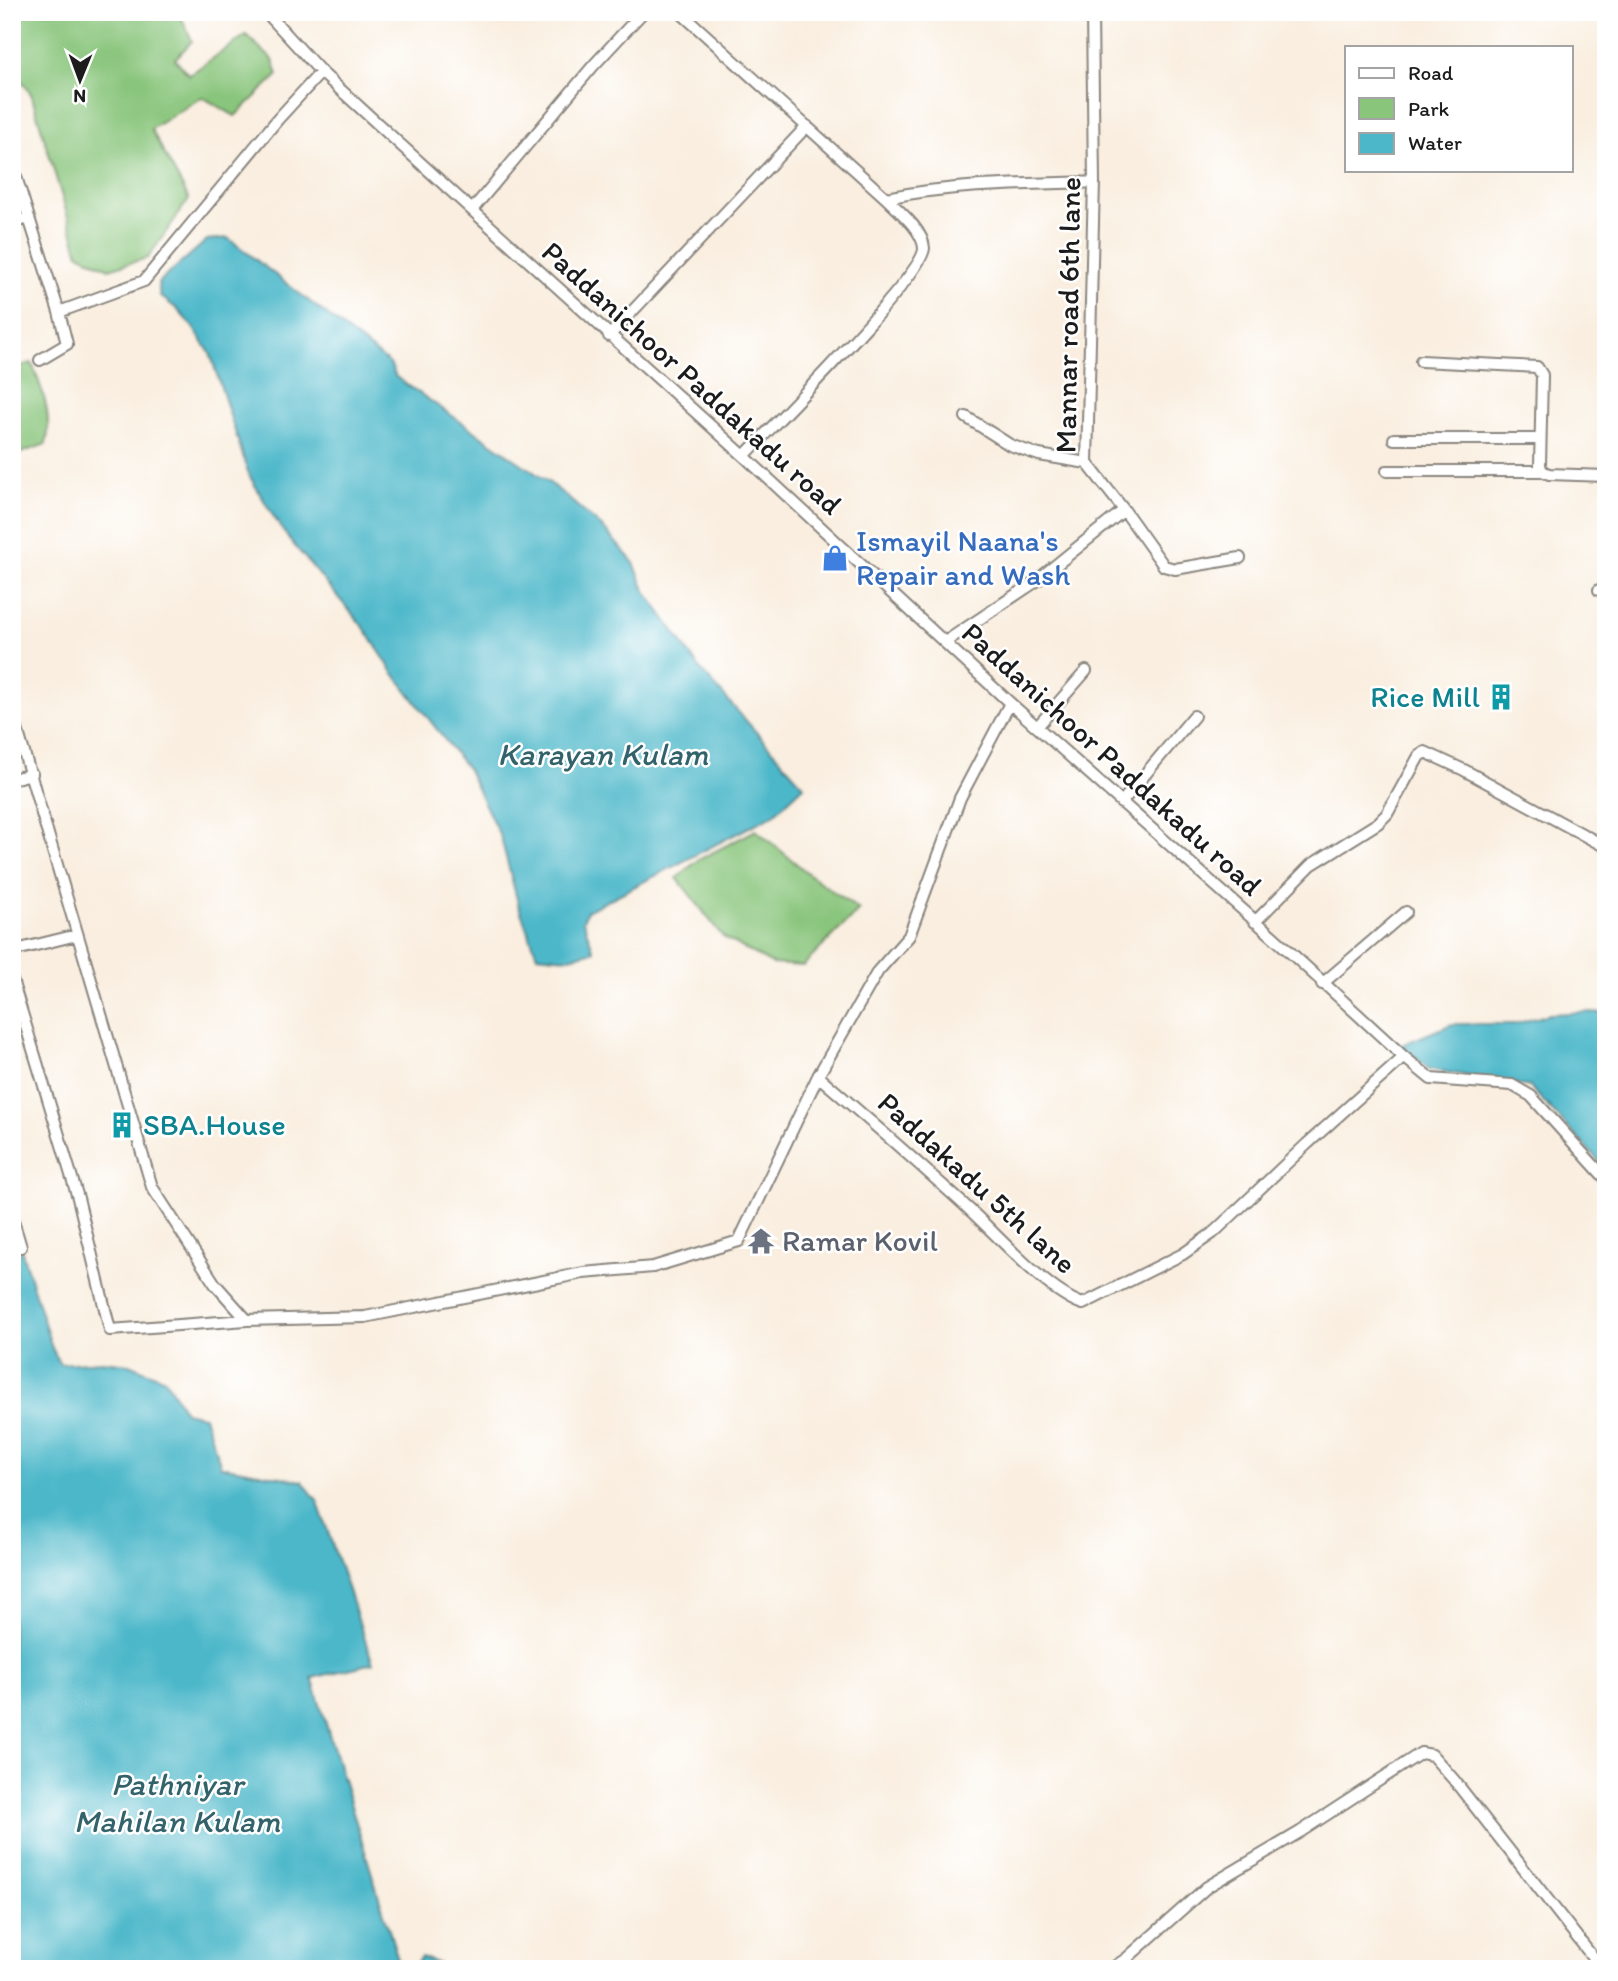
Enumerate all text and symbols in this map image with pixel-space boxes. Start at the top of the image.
north arrow [46,46,116,116]
legend [1345,46,1572,172]
text: Road [1408,60,1454,85]
text: N [73,85,86,108]
text: Park [1408,96,1450,121]
text: Water [1408,130,1462,155]
street label: Mannar road 6th lane [1047,176,1088,454]
street label: Paddanichoor Paddakadu road [535,233,850,522]
place label: Ismayil Naana's Repair and Wash [856,522,1070,593]
shop icon: Ismayil Naana's Repair and Wash [820,543,850,573]
street label: Paddanichoor Paddakadu road [955,614,1270,903]
place label: Rice Mill [1370,678,1481,715]
building icon: Rice Mill [1486,682,1516,712]
water label: Karayan Kulam [498,735,709,773]
street label: Paddakadu 5th lane [871,1084,1084,1281]
place label: SBA.House [143,1106,286,1143]
building icon: SBA.House [107,1110,137,1140]
place label: Ramar Kovil [782,1222,938,1259]
temple icon: Ramar Kovil [746,1226,776,1256]
water label: Pathniyar Mahilan Kulam [74,1765,280,1840]

